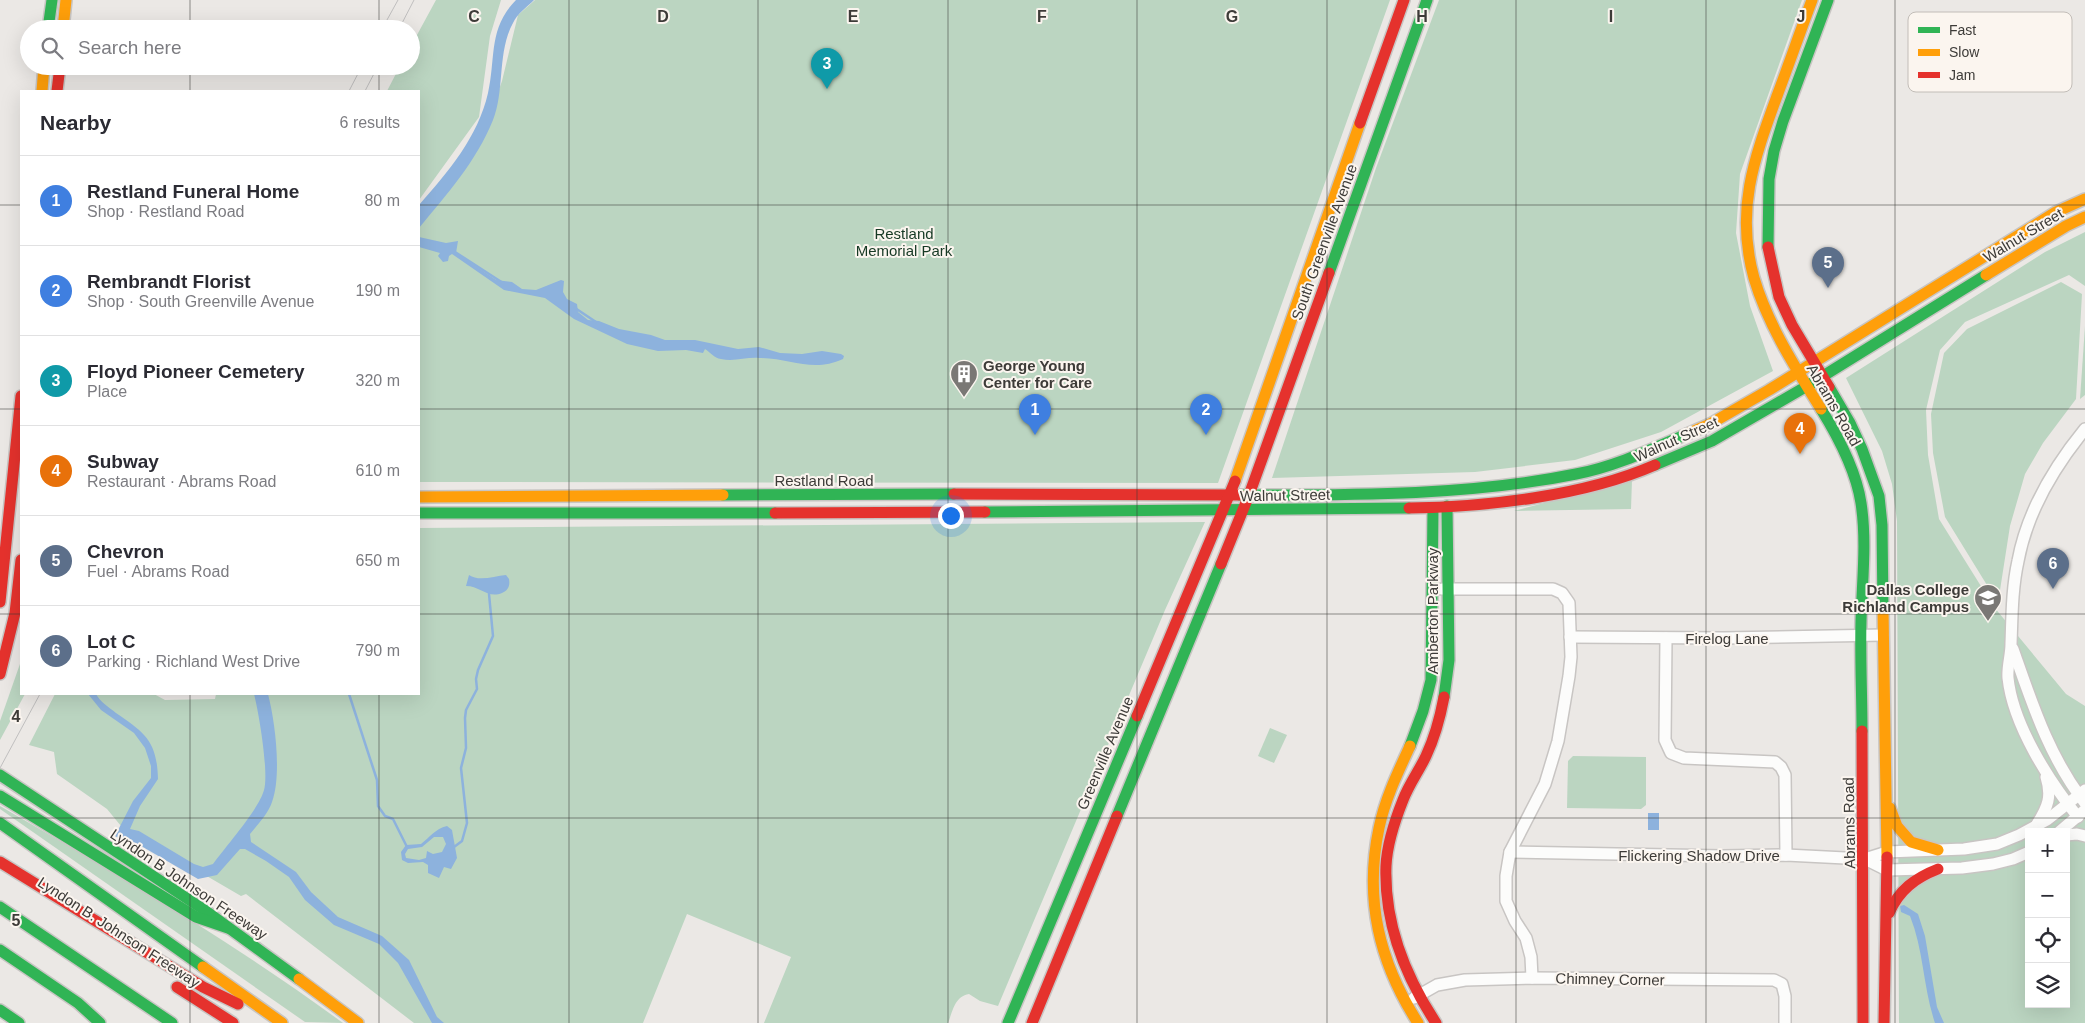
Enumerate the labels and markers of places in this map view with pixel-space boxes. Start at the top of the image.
pin: 3 [811,48,843,89]
pin: 5 [1812,247,1844,288]
place label: George Young Center for Care [983,357,1092,391]
building icon: George Young Center for Care [949,359,979,398]
pin: 1 [1019,394,1051,435]
pin: 2 [1190,394,1222,435]
pin: 4 [1784,413,1816,454]
pin: 6 [2037,548,2069,589]
place label: Dallas College Richland Campus [1842,581,1969,615]
school or university icon: Dallas College Richland Campus [1973,583,2003,622]

